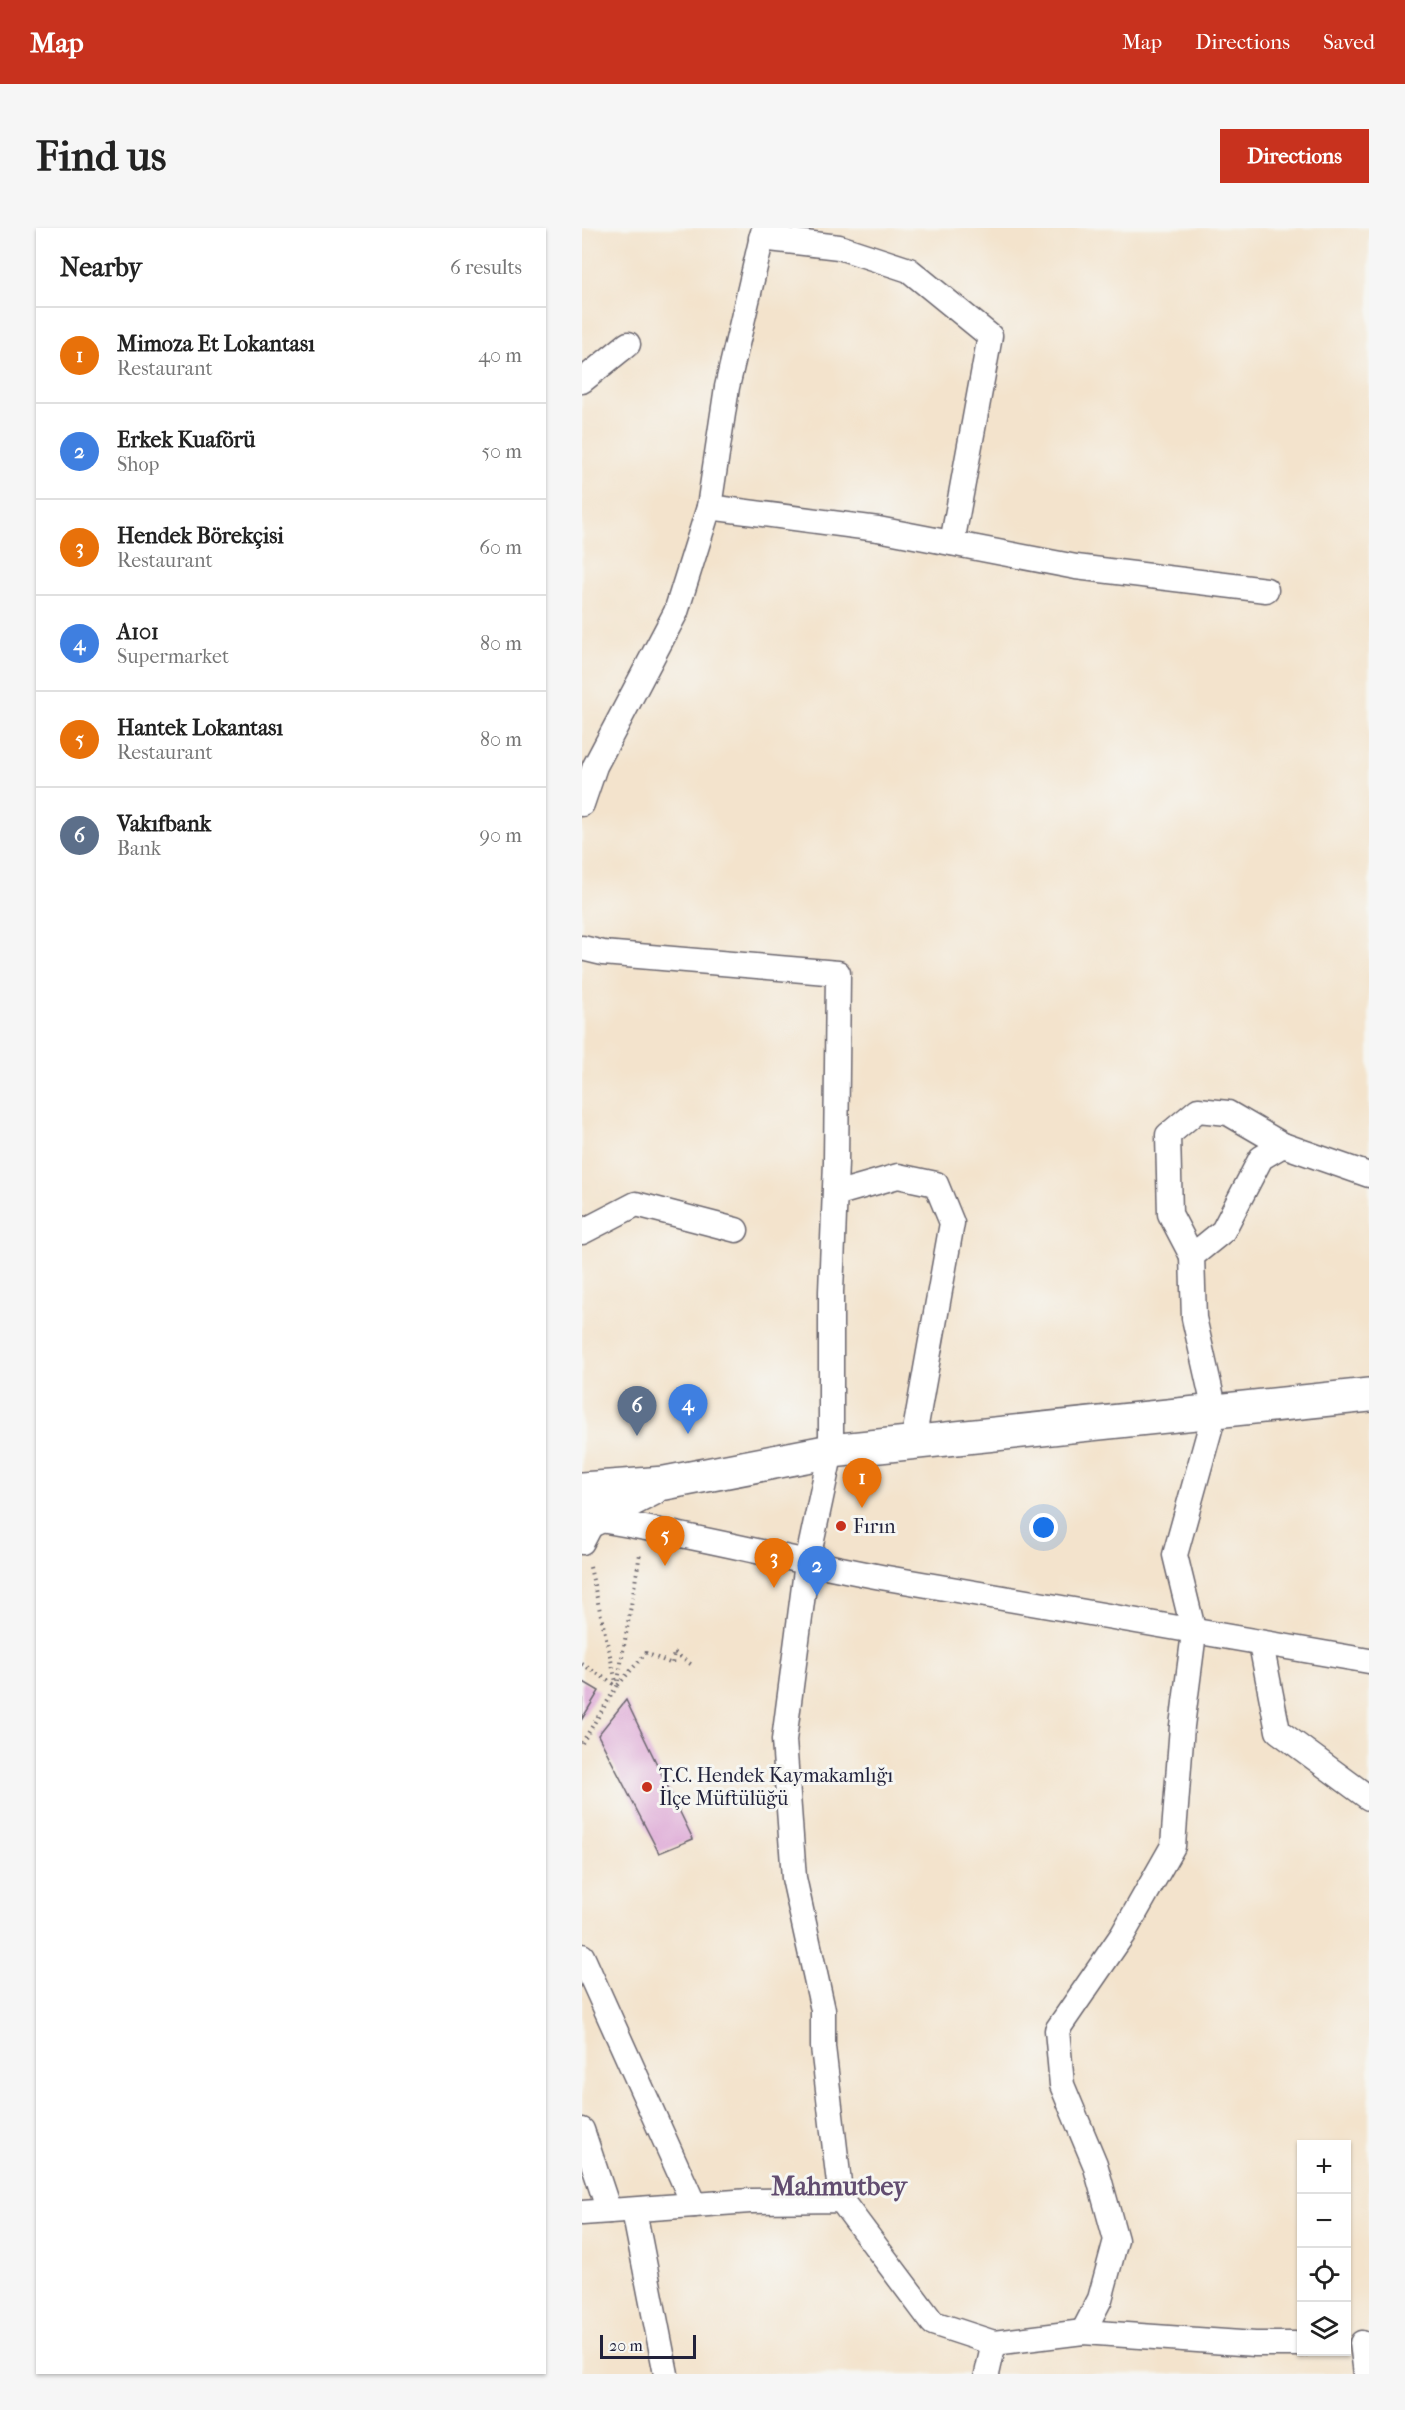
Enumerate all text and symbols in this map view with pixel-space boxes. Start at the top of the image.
text: Map [30,26,84,59]
text: Map [1122,30,1162,54]
text: Directions [1195,30,1290,54]
text: Saved [1323,30,1375,54]
button: Directions [1220,129,1369,183]
text: Find us [36,132,166,181]
text: Nearby [60,252,142,283]
text: 6 results [450,256,522,279]
text: Mimoza Et Lokantası [117,331,315,357]
text: 1 [76,344,83,367]
text: 40 m [478,344,522,367]
text: Restaurant [117,357,213,380]
text: Erkek Kuaförü [117,427,255,453]
text: 2 [74,440,85,463]
text: 50 m [481,440,522,463]
text: Shop [117,453,159,476]
text: Hendek Börekçisi [117,523,284,549]
text: 3 [75,536,84,559]
text: 60 m [479,536,522,559]
text: Restaurant [117,549,213,572]
text: A101 [117,619,159,645]
text: 4 [74,632,85,655]
text: 80 m [480,632,522,655]
text: Supermarket [117,645,229,668]
text: Hantek Lokantası [117,715,283,741]
text: 5 [75,728,84,751]
text: 80 m [480,728,522,751]
text: Restaurant [117,741,213,764]
text: Vakıfbank [117,811,211,837]
text: 6 [74,824,85,847]
text: 90 m [480,824,522,847]
text: Bank [117,837,161,860]
pin: 4 [668,1384,708,1434]
pin: 6 [618,1386,656,1436]
pin: 1 [842,1458,882,1508]
your location [1029,1513,1058,1542]
place label: Fırın [853,1515,896,1538]
pin: 5 [646,1516,685,1566]
marker: Fırın [834,1519,848,1533]
pin: 3 [754,1538,794,1588]
pin: 2 [798,1546,836,1596]
place label: T.C. Hendek Kaymakamlığı İlçe Müftülüğü [659,1764,893,1810]
marker: T.C. Hendek Kaymakamlığı İlçe Müftülüğü [640,1780,654,1794]
map controls [1297,2140,1351,2356]
button: + [1297,2140,1351,2194]
district label: Mahmutbey [771,2171,909,2202]
button: − [1297,2194,1351,2248]
button: locate [1297,2248,1351,2302]
button: layers [1297,2302,1351,2356]
scale bar [600,2332,696,2360]
text: 20 m [609,2336,643,2355]

